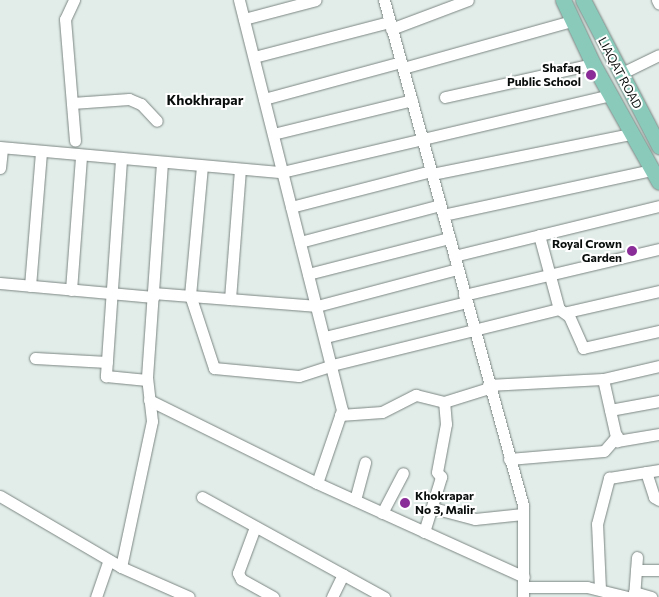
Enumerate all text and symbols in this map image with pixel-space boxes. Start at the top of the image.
street label: LIAQAT ROAD [595,35,645,111]
place label: Shafaq Public School [507,61,581,89]
marker: Shafaq Public School [585,69,597,81]
district label: Khokhrapar [167,92,243,108]
place label: Royal Crown Garden [552,237,622,265]
marker: Royal Crown Garden [626,245,638,257]
place label: Khokrapar No 3, Malir [415,489,475,517]
marker: Khokrapar No 3, Malir [399,497,411,509]

